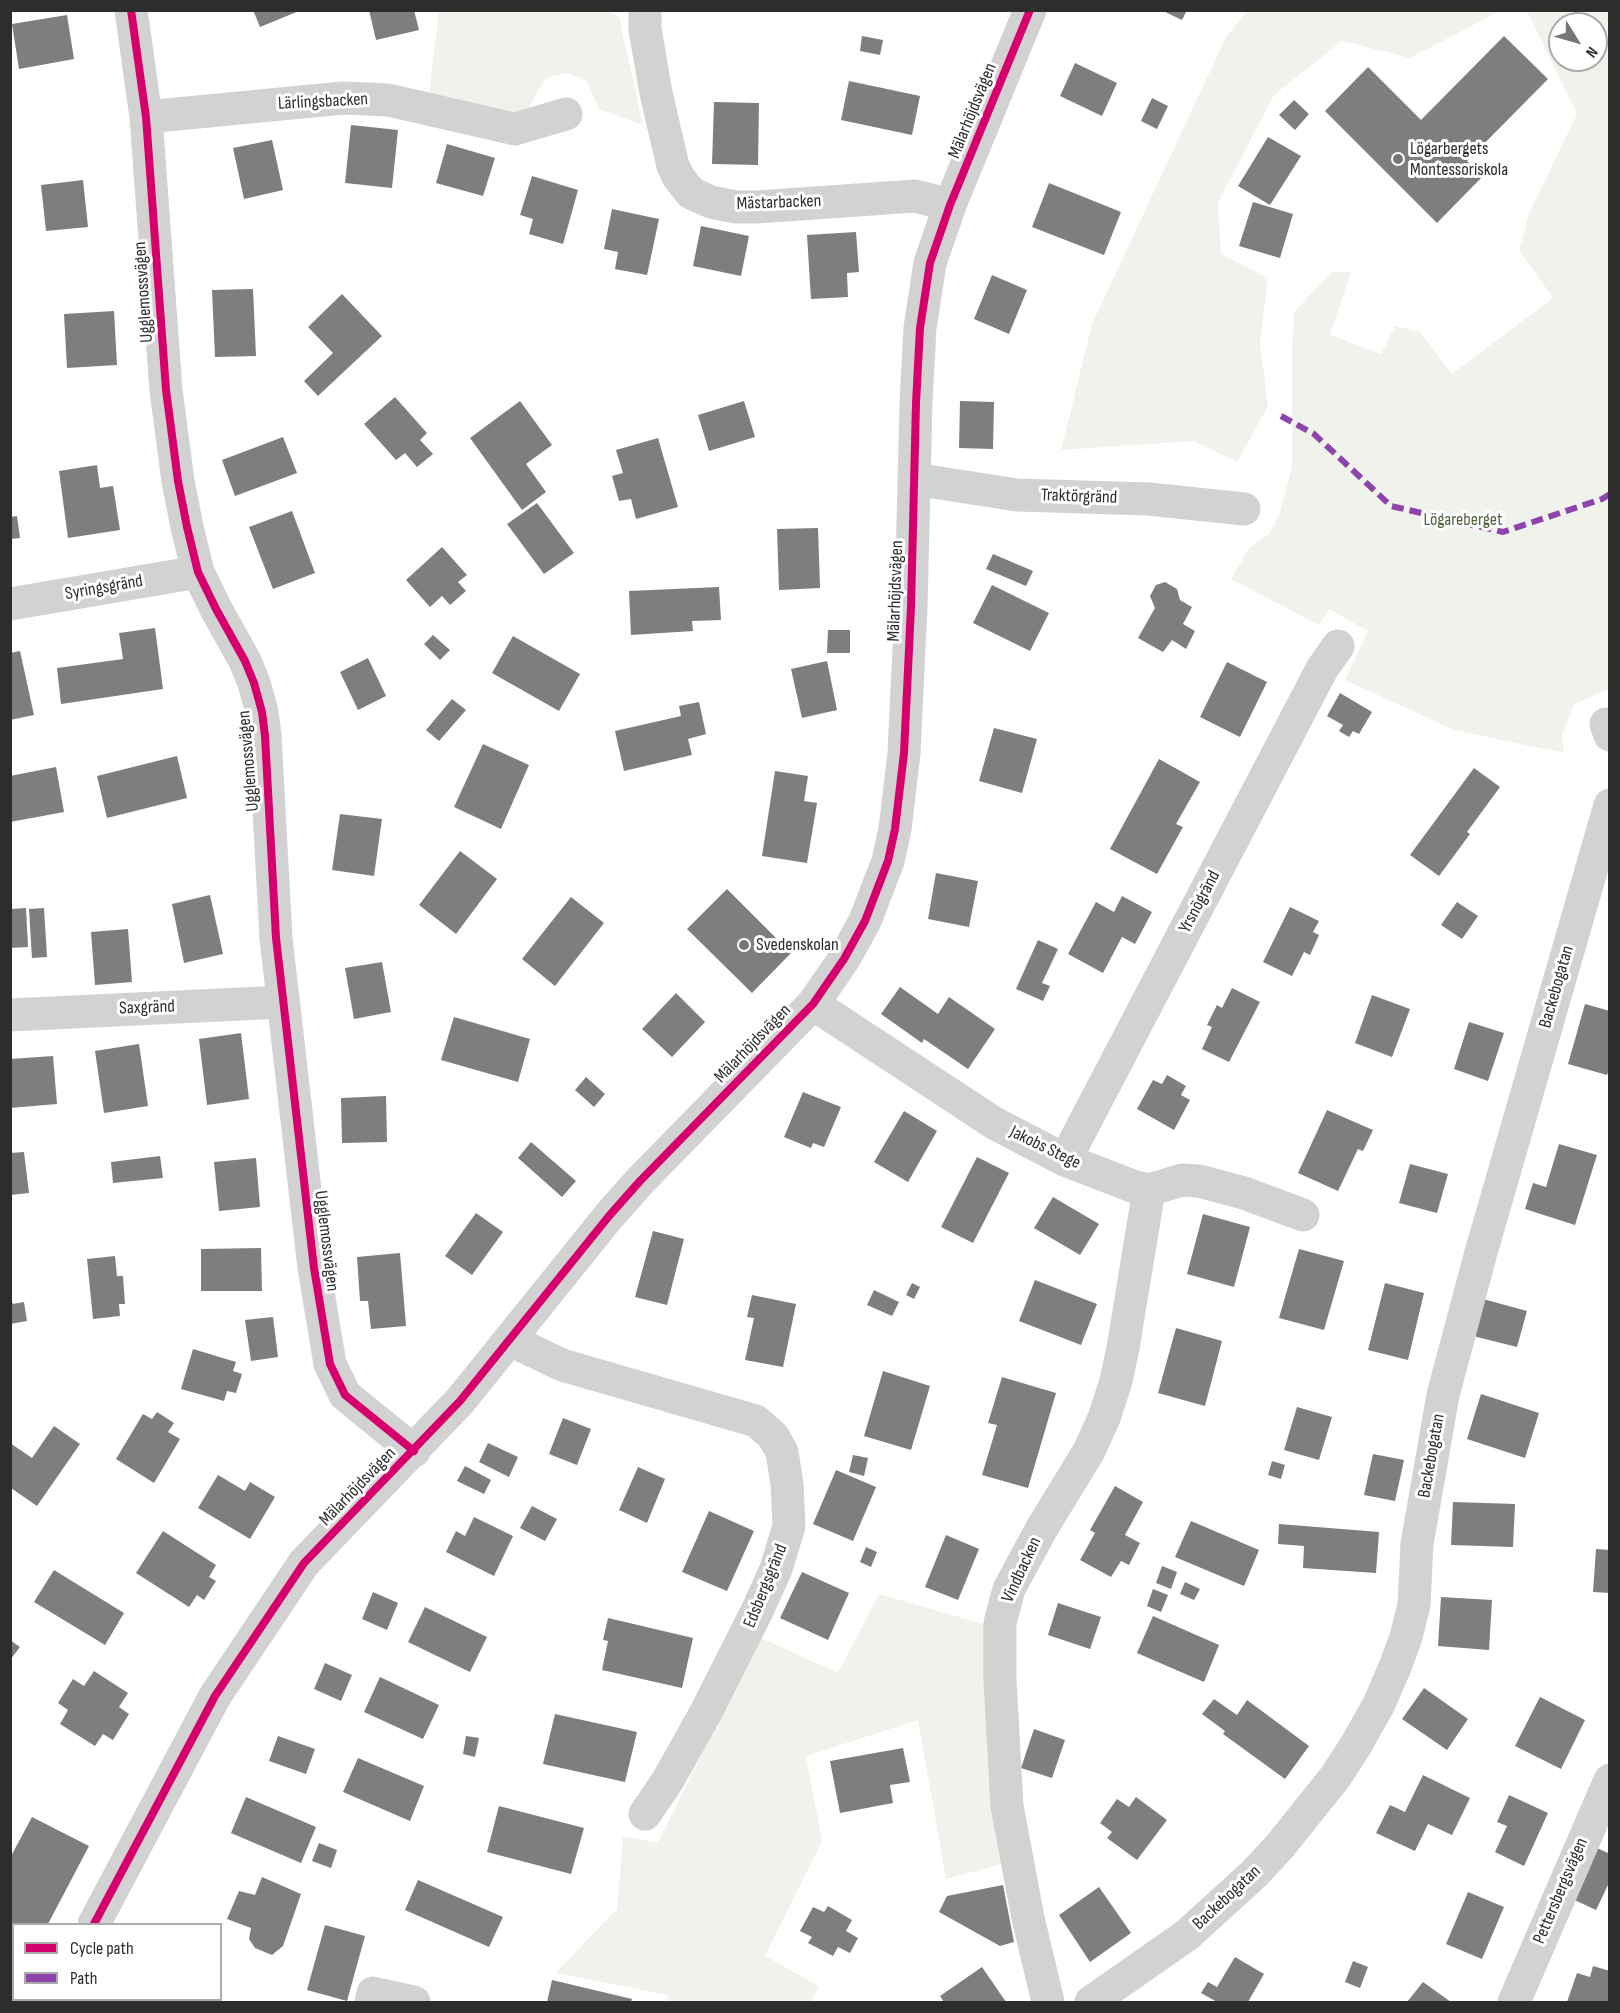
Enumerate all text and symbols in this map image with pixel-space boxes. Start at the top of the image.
north arrow [1548,12,1608,72]
text: N [1581,43,1601,61]
street label: Mälarhöjdsvägen [944,60,1002,162]
street label: Lärlingsbacken [277,89,369,115]
place label: Lögarbergets Montessoriskola [1410,138,1508,180]
marker: Lögarbergets Montessoriskola [1391,152,1405,166]
street label: Mästarbacken [736,191,822,215]
street label: Ugglemossvägen [130,241,158,343]
street label: Traktörgränd [1040,485,1118,509]
park label: Lögareberget [1423,509,1503,531]
street label: Mälarhöjdsvägen [883,540,909,642]
street label: Syringsgränd [63,571,145,605]
street label: Ugglemossvägen [234,710,264,812]
street label: Yrsnögränd [1175,867,1225,937]
place label: Svedenskolan [756,934,839,956]
marker: Svedenskolan [737,938,751,952]
street label: Backebogatan [1535,943,1579,1031]
street label: Saxgränd [119,996,175,1020]
street label: Mälarhöjdsvägen [710,1000,796,1088]
street label: Jakobs Stege [1006,1122,1084,1174]
street label: Ugglemossvägen [309,1189,343,1293]
street label: Backebogatan [1414,1412,1450,1500]
street label: Mälarhöjdsvägen [315,1443,401,1531]
street label: Vindbacken [997,1534,1047,1606]
street label: Edsbergsgränd [739,1541,793,1631]
street label: Pettersbergsvägen [1529,1835,1593,1947]
street label: Backebogatan [1189,1861,1265,1935]
legend [12,1923,222,2001]
text: Cycle path [70,1938,134,1959]
text: Path [70,1968,98,1989]

